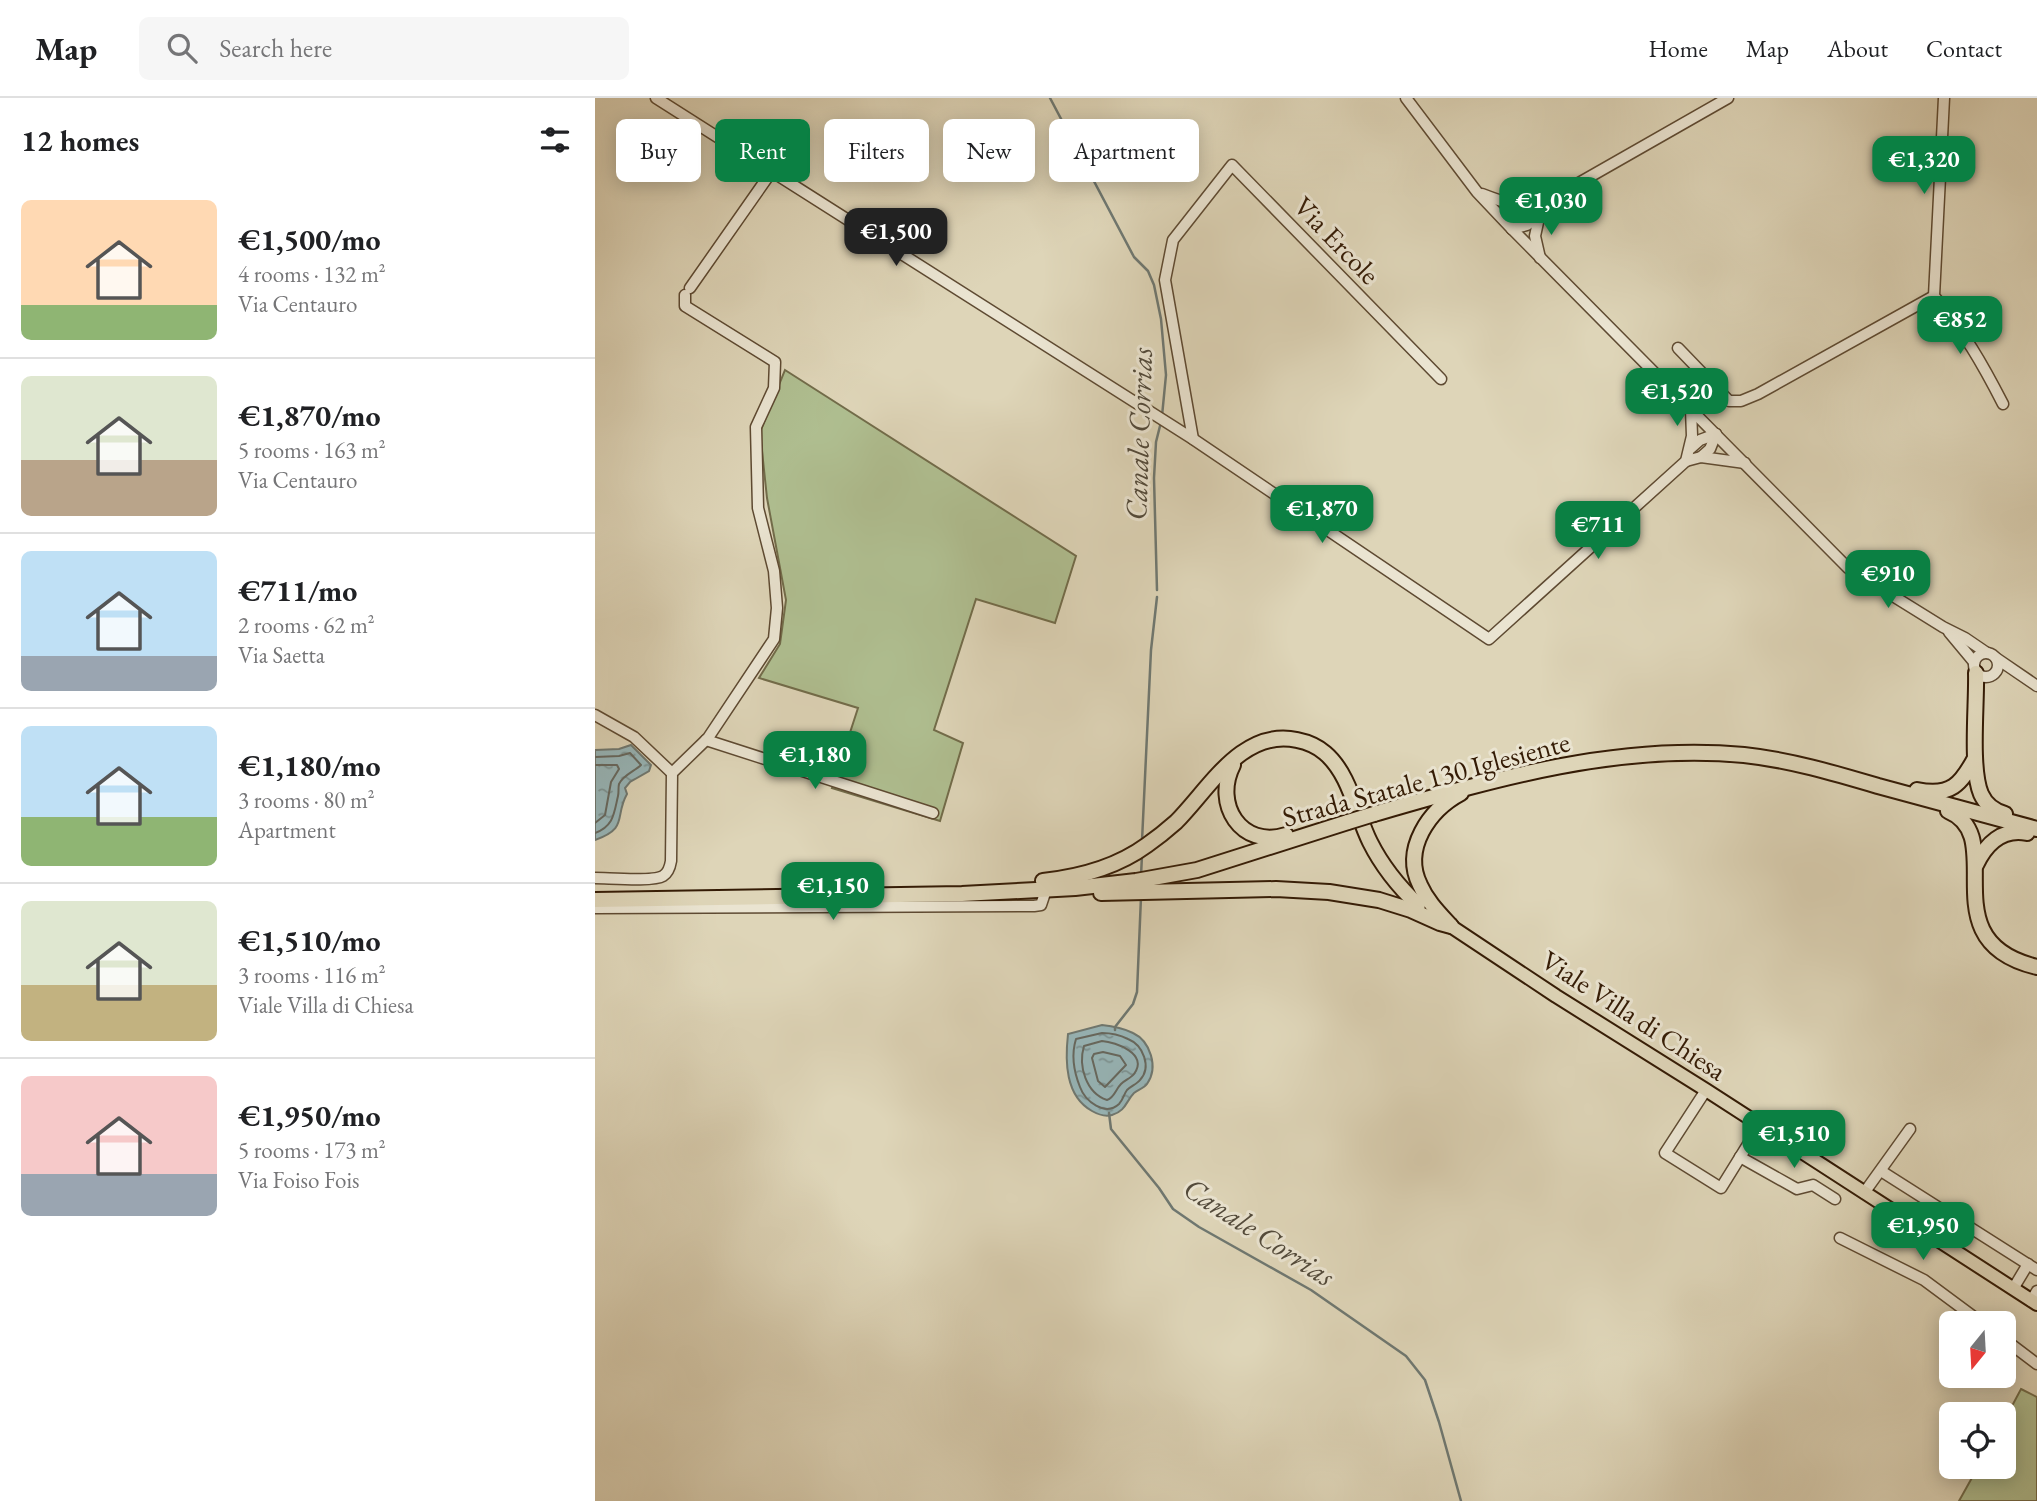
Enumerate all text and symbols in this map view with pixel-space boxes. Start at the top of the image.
search box [139,17,629,80]
text: Map [35,27,97,70]
icon: search [163,29,201,67]
text: Search here [219,31,332,65]
text: Home [1648,33,1708,64]
text: Map [1746,33,1789,64]
text: About [1827,33,1888,64]
text: Contact [1926,33,2002,64]
chip: Buy [616,119,701,182]
chip: Rent [715,119,810,182]
chip: Filters [824,119,929,182]
chip: New [943,119,1035,182]
chip: Apartment [1049,119,1199,182]
text: 12 homes [21,121,139,160]
icon: filters [536,121,574,159]
pin: €1,320 [1867,136,1981,196]
text: €1,320 [1888,144,1960,174]
pin: €1,030 [1494,178,1608,237]
text: €1,030 [1515,185,1587,215]
street label: Via Ercole [1286,188,1388,292]
pin: €1,500 [839,208,953,268]
text: €1,500 [860,216,932,246]
text: €1,500/mo [238,220,381,259]
icon: home [77,228,161,312]
text: 4 rooms · 132 m² [238,259,386,289]
text: Via Centauro [238,289,357,319]
pin: €852 [1919,296,2001,356]
text: €852 [1933,304,1987,334]
water label: Canale Corrias [1116,346,1161,521]
pin: €1,520 [1620,368,1734,428]
text: €1,520 [1641,376,1713,406]
text: €1,870/mo [238,396,381,435]
icon: home [77,404,161,488]
text: 5 rooms · 163 m² [238,435,386,465]
text: Via Centauro [238,465,357,495]
pin: €1,870 [1265,486,1379,545]
text: €1,870 [1286,493,1358,523]
pin: €711 [1557,502,1639,561]
text: €711 [1571,509,1625,539]
pin: €910 [1847,550,1929,610]
text: €910 [1861,558,1915,588]
text: €711/mo [238,571,357,610]
icon: home [77,579,161,663]
text: 2 rooms · 62 m² [238,610,375,640]
text: Via Saetta [238,640,325,670]
street label: Strada Statale 130 Iglesiente [1278,723,1574,835]
pin: €1,180 [758,732,872,791]
text: €1,180 [779,739,851,769]
text: €1,180/mo [238,746,381,785]
icon: home [77,754,161,838]
text: 3 rooms · 80 m² [238,785,375,815]
text: Apartment [238,815,336,845]
pin: €1,150 [776,862,890,922]
text: €1,150 [797,870,869,900]
text: €1,510/mo [238,921,381,960]
icon: home [77,929,161,1013]
street label: Viale Villa di Chiesa [1535,942,1734,1089]
text: 3 rooms · 116 m² [238,960,386,990]
text: Viale Villa di Chiesa [238,990,414,1020]
text: €1,950/mo [238,1096,381,1135]
icon: home [77,1104,161,1188]
pin: €1,510 [1737,1110,1851,1170]
text: €1,510 [1758,1118,1830,1148]
text: 5 rooms · 173 m² [238,1135,386,1165]
text: Via Foiso Fois [238,1165,359,1195]
water label: Canale Corrias [1176,1168,1343,1295]
pin: €1,950 [1866,1202,1980,1262]
text: €1,950 [1887,1210,1959,1240]
north arrow [1939,1311,2016,1388]
map controls [1939,1311,2016,1479]
button: locate [1939,1402,2016,1479]

